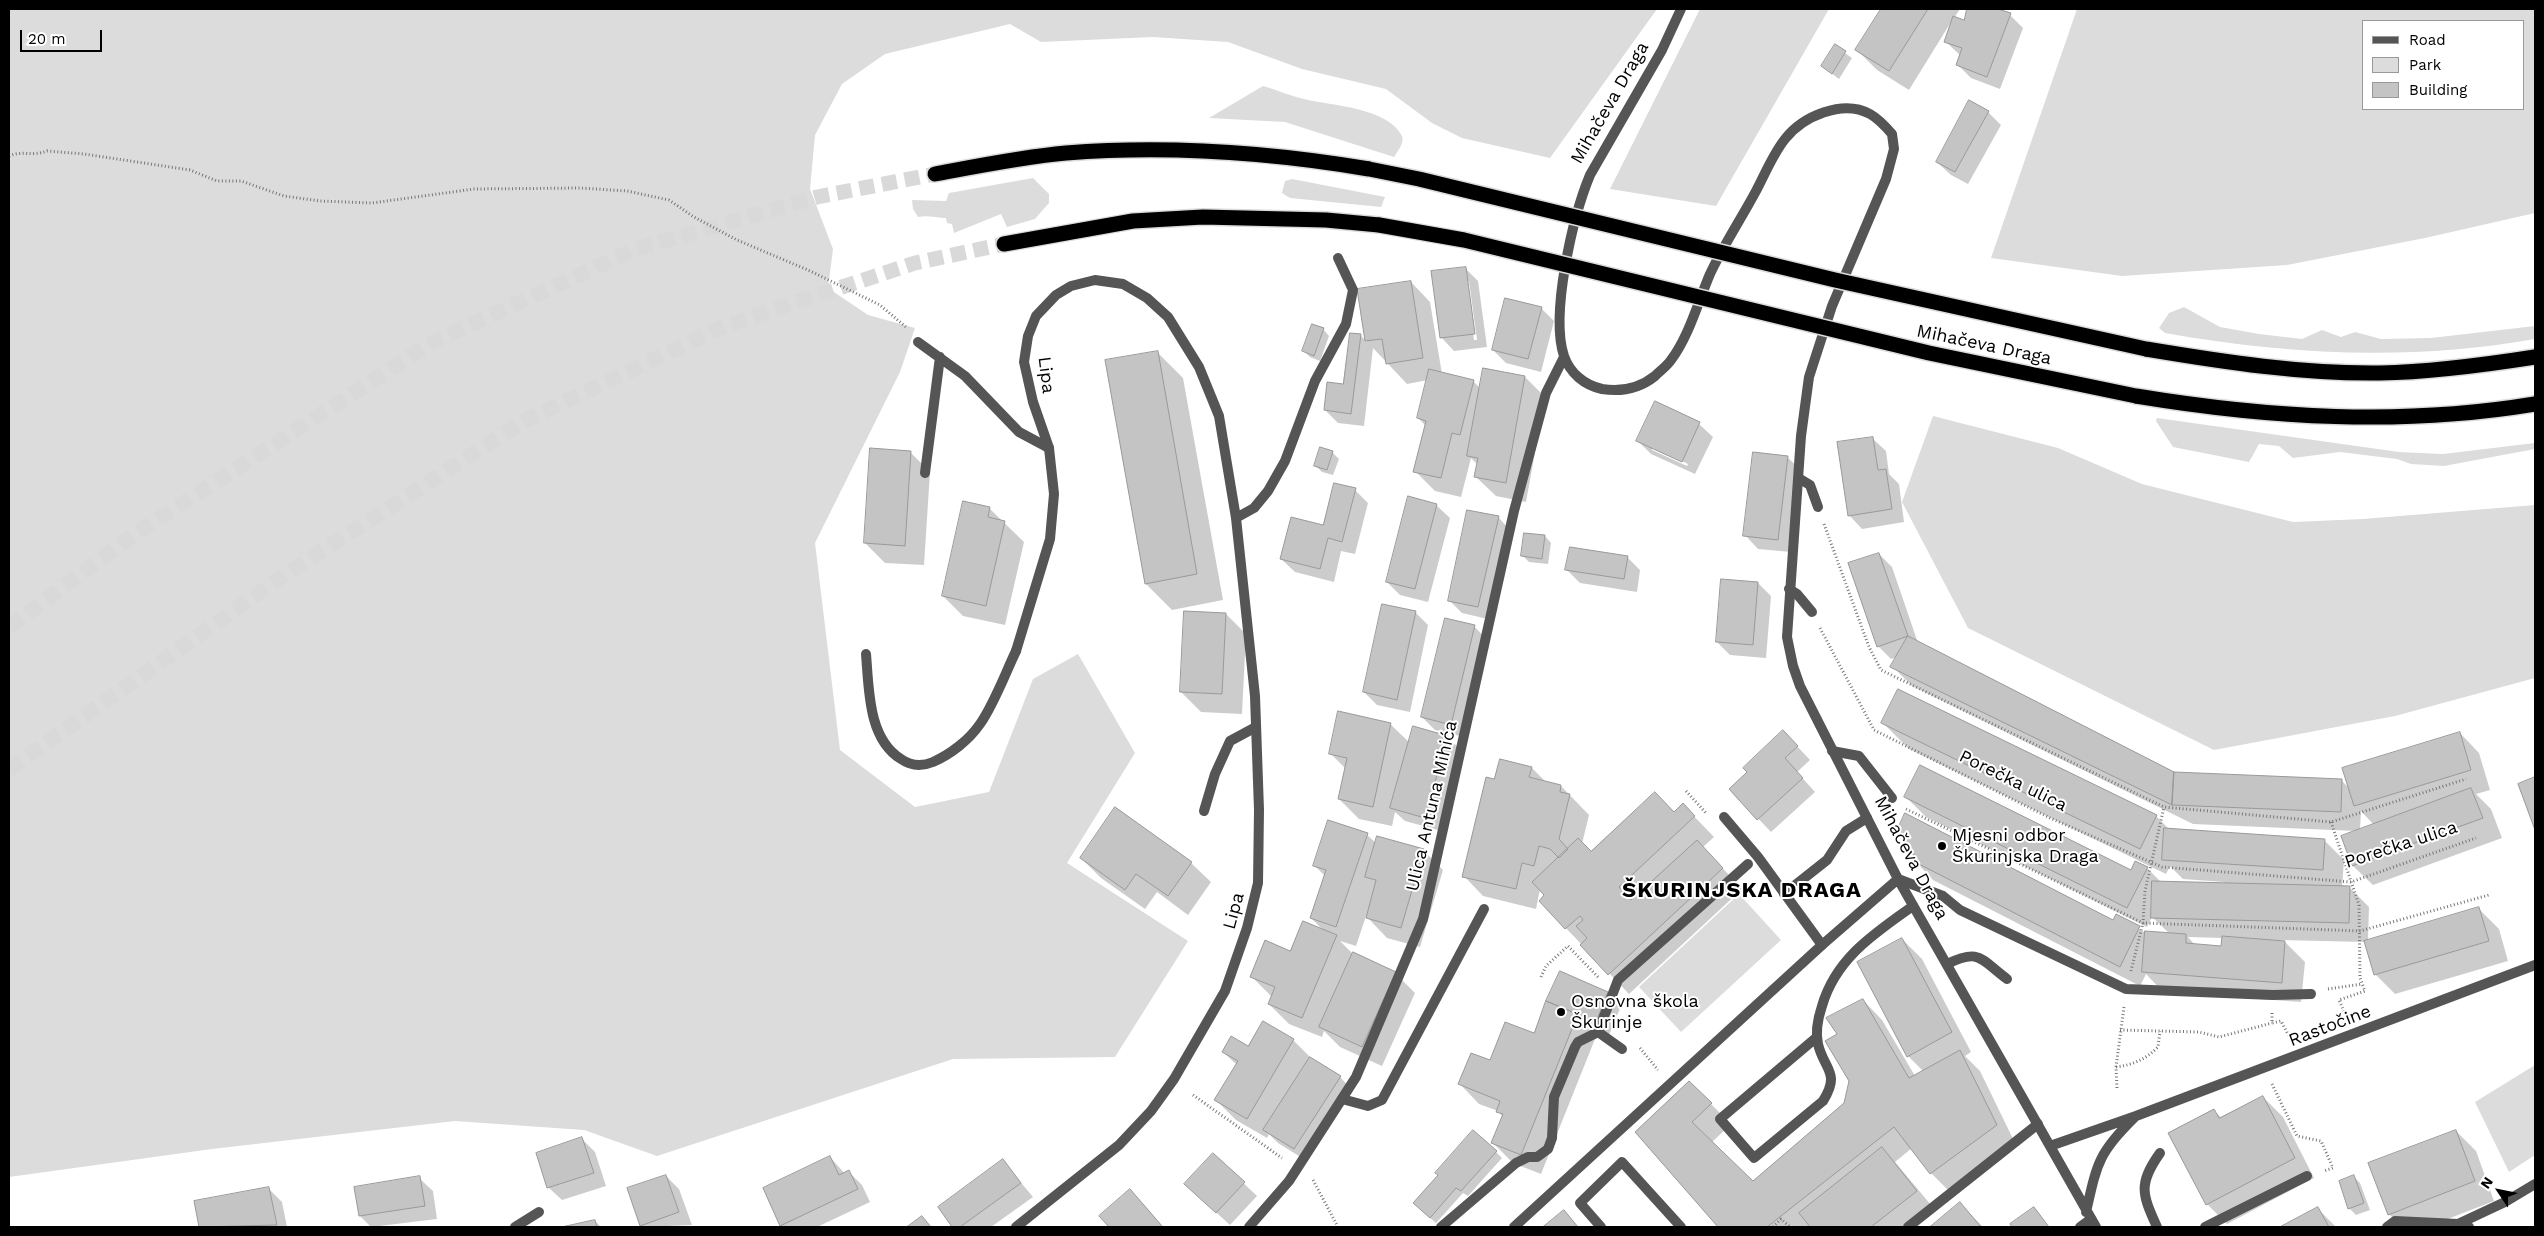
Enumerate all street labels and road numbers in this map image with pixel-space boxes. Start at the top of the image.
street label: Mihačeva Draga [1566,38,1654,168]
street label: Mihačeva Draga [1915,320,2053,370]
street label: Lipa [1033,355,1059,395]
street label: Ulica Antuna Mihića [1402,718,1462,894]
street label: Porečka ulica [1956,746,2070,816]
street label: Mihačeva Draga [1869,792,1953,924]
street label: Porečka ulica [2342,817,2460,873]
street label: Lipa [1219,890,1249,932]
street label: Rastočine [2286,1000,2374,1052]

